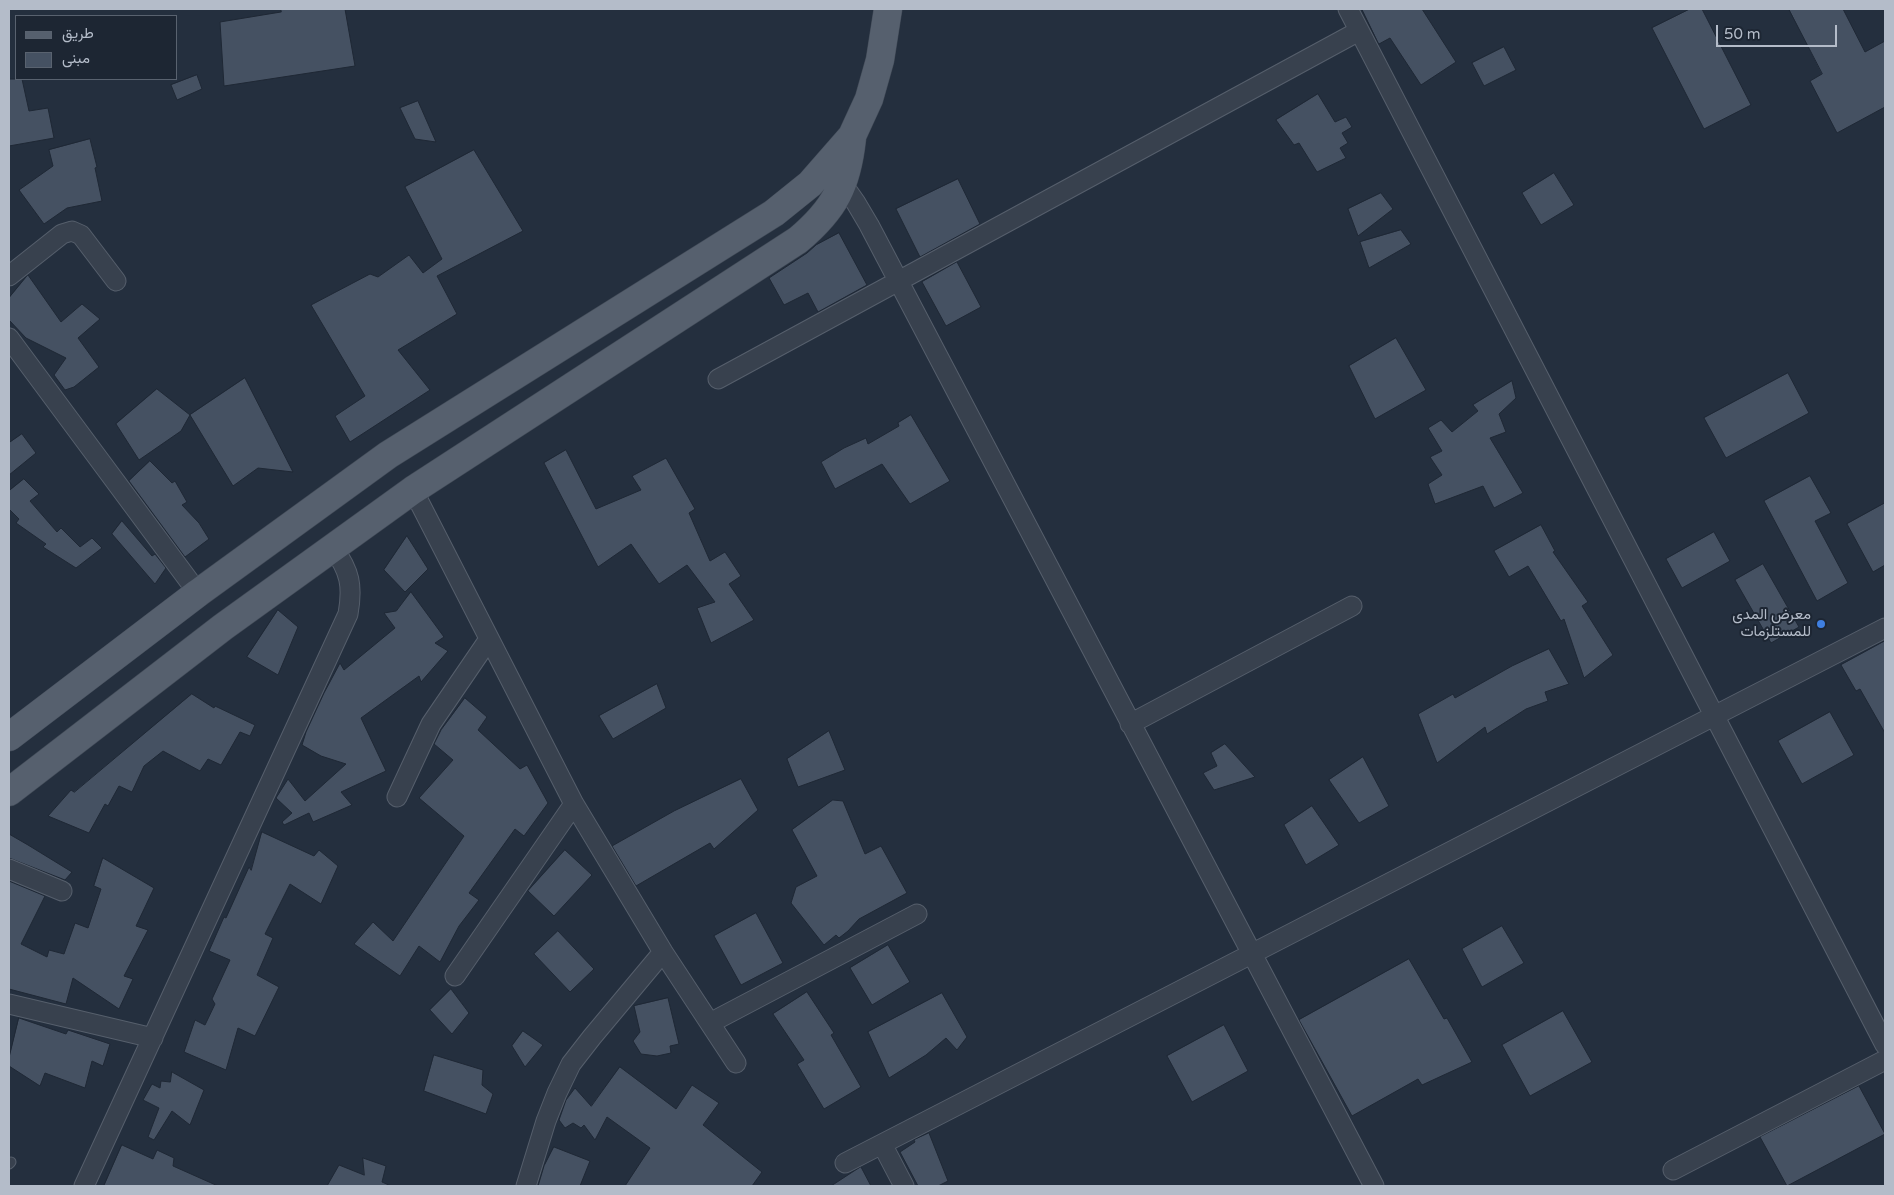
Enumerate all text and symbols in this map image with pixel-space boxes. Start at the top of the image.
legend [15,15,178,80]
scale bar [1719,15,1840,47]
text: طريق [62,24,94,42]
text: 50 m [1724,25,1761,43]
text: مبنى [62,49,90,67]
place label: معرض المدى للمستلزمات [1732,606,1811,641]
marker: معرض المدى للمستلزمات [1815,618,1827,630]

